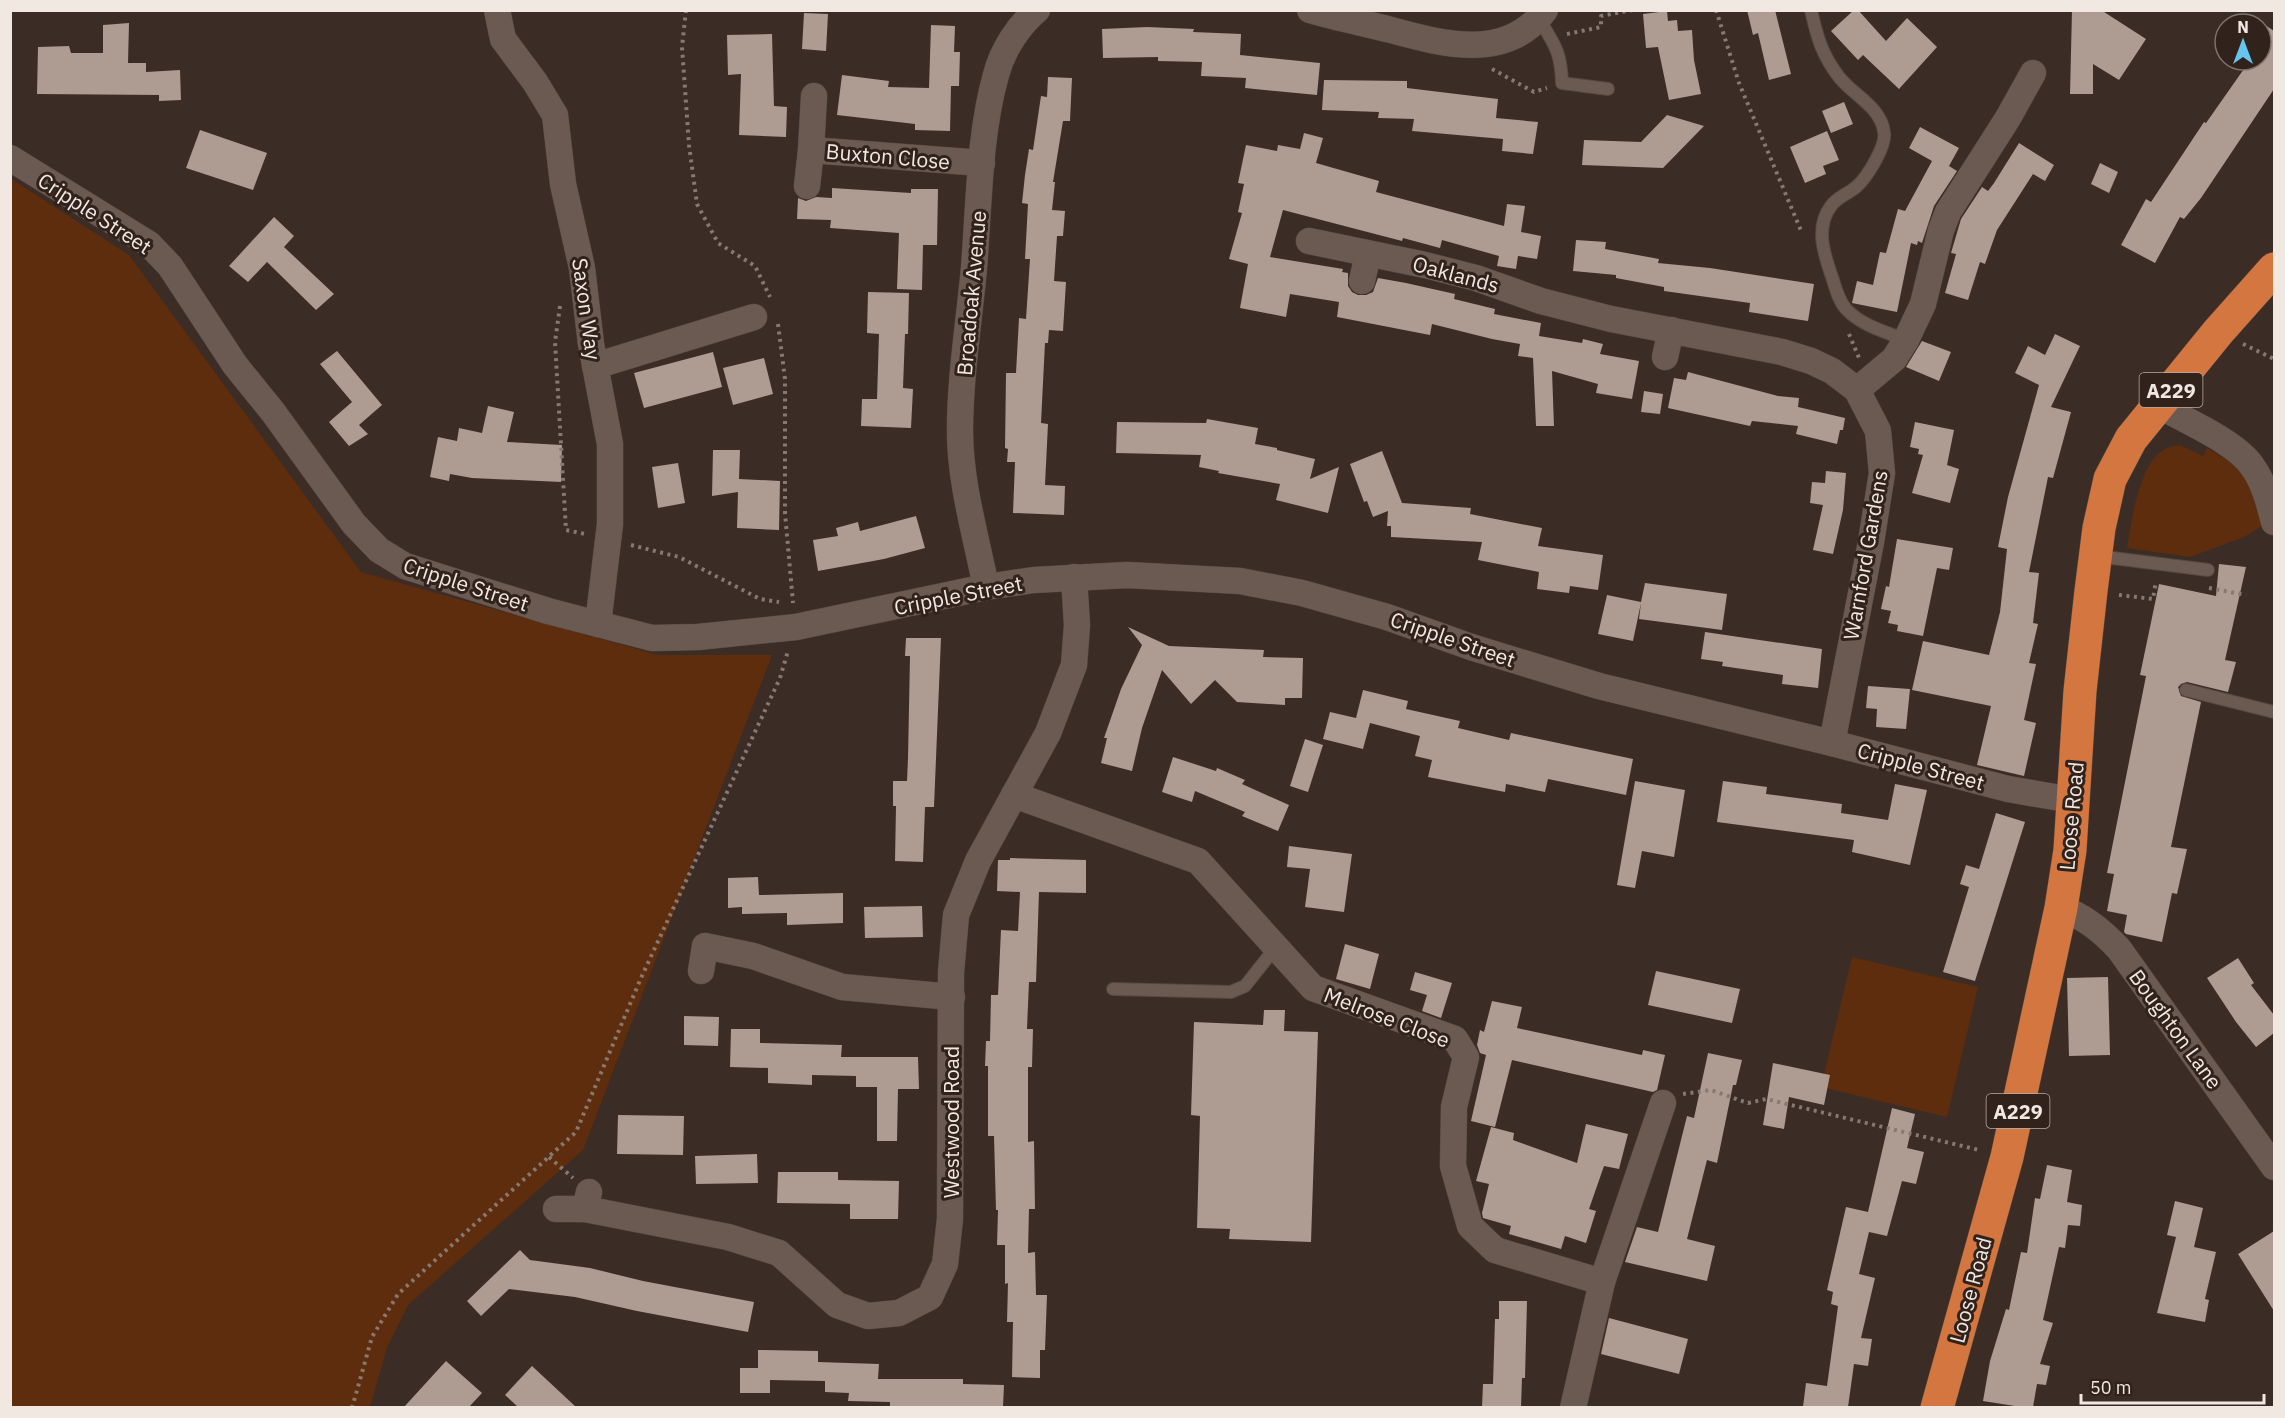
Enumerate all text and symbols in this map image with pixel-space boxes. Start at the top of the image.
north arrow [2213,12,2273,72]
text: N [2237,17,2249,37]
street label: Buxton Close [825,137,951,175]
street label: Cripple Street [33,166,157,260]
street label: Broadoak Avenue [950,209,992,377]
street label: Oaklands [1410,249,1502,299]
street label: Saxon Way [566,256,608,362]
road number: A229 [2140,373,2202,407]
street label: Warnford Gardens [1836,468,1894,642]
street label: Cripple Street [400,551,532,617]
street label: Cripple Street [891,569,1025,621]
street label: Cripple Street [1387,605,1519,673]
street label: Cripple Street [1855,736,1987,796]
street label: Loose Road [2052,761,2090,871]
street label: Boughton Lane [2123,964,2229,1094]
street label: Melrose Close [1320,980,1454,1054]
street label: Westwood Road [937,1046,965,1198]
road number: A229 [1986,1094,2050,1128]
street label: Loose Road [1942,1234,1998,1346]
scale bar [2081,1367,2264,1405]
text: 50 m [2090,1376,2132,1399]

